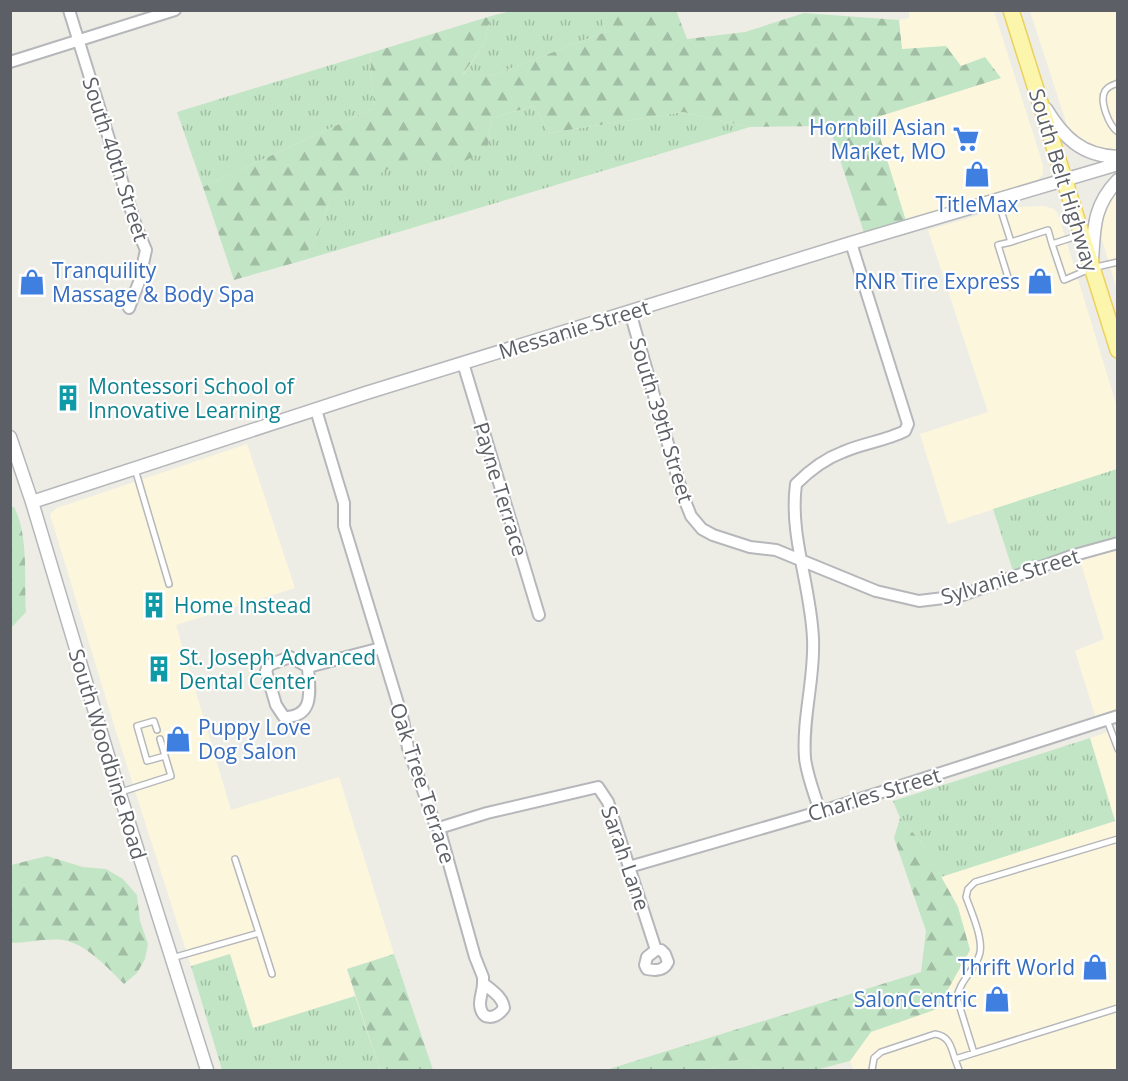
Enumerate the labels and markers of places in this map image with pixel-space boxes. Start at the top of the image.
place label: Hornbill Asian Market, MO [809,113,946,165]
supermarket icon: Hornbill Asian Market, MO [951,124,981,154]
shop icon: TitleMax [962,159,992,189]
place label: TitleMax [936,190,1019,218]
place label: Tranquility Massage & Body Spa [52,256,255,308]
shop icon: RNR Tire Express [1025,266,1055,296]
shop icon: Tranquility Massage & Body Spa [17,267,47,297]
place label: RNR Tire Express [854,267,1020,295]
place label: Montessori School of Innovative Learning [88,372,296,424]
building icon: Montessori School of Innovative Learning [53,383,83,413]
building icon: Home Instead [139,590,169,620]
place label: Home Instead [174,591,311,619]
place label: St. Joseph Advanced Dental Center [179,643,376,695]
building icon: St. Joseph Advanced Dental Center [144,654,174,684]
place label: Puppy Love Dog Salon [198,713,311,765]
shop icon: Puppy Love Dog Salon [163,724,193,754]
shop icon: Thrift World [1080,952,1110,982]
place label: Thrift World [958,953,1075,981]
shop icon: SalonCentric [982,984,1012,1014]
place label: SalonCentric [854,985,977,1013]

